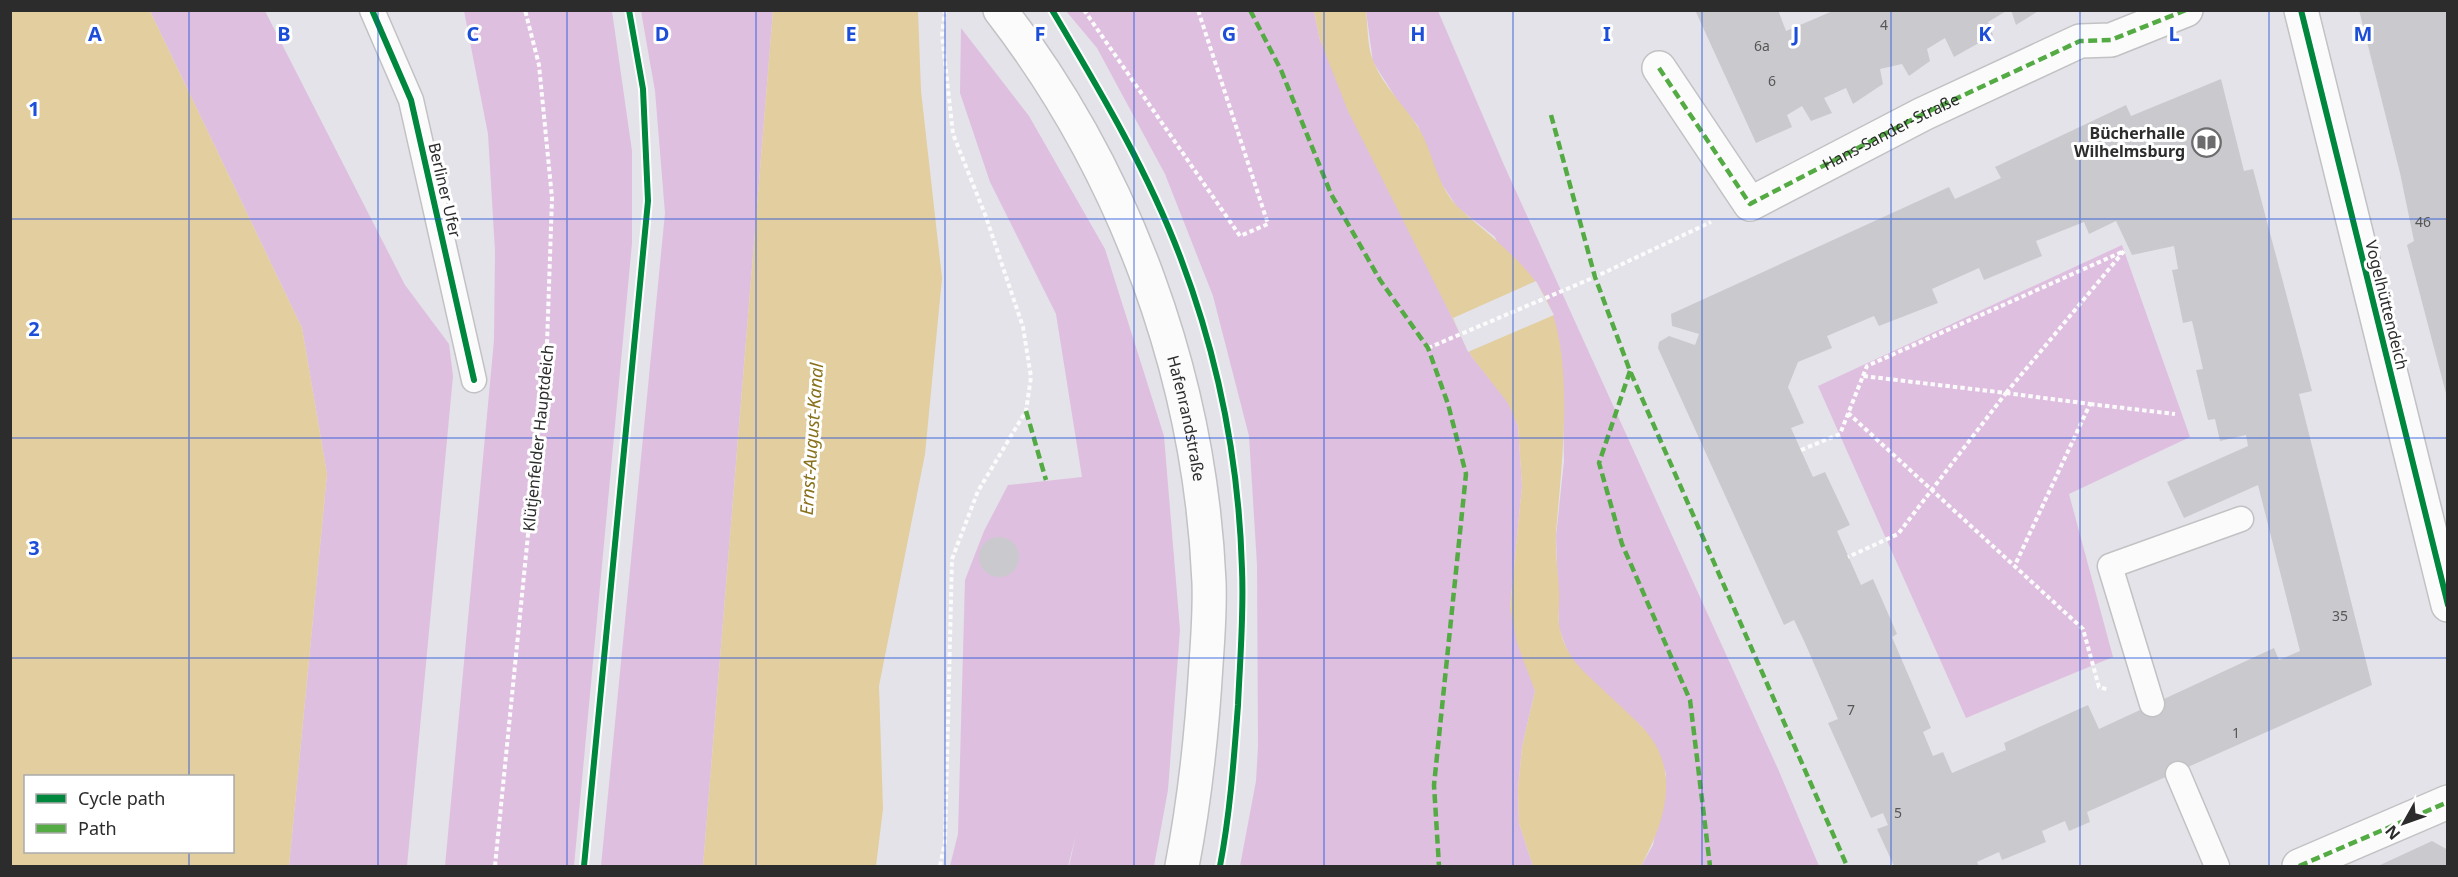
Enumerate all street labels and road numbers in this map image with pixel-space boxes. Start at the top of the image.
street label: Hans-Sander-Straße [1818,88,1963,175]
street label: Berliner Ufer [423,140,467,240]
street label: Vogelhüttendeich [2360,238,2414,372]
street label: Klütjenfelder Hauptdeich [517,343,559,533]
street label: Hafenrandstraße [1162,353,1210,483]

